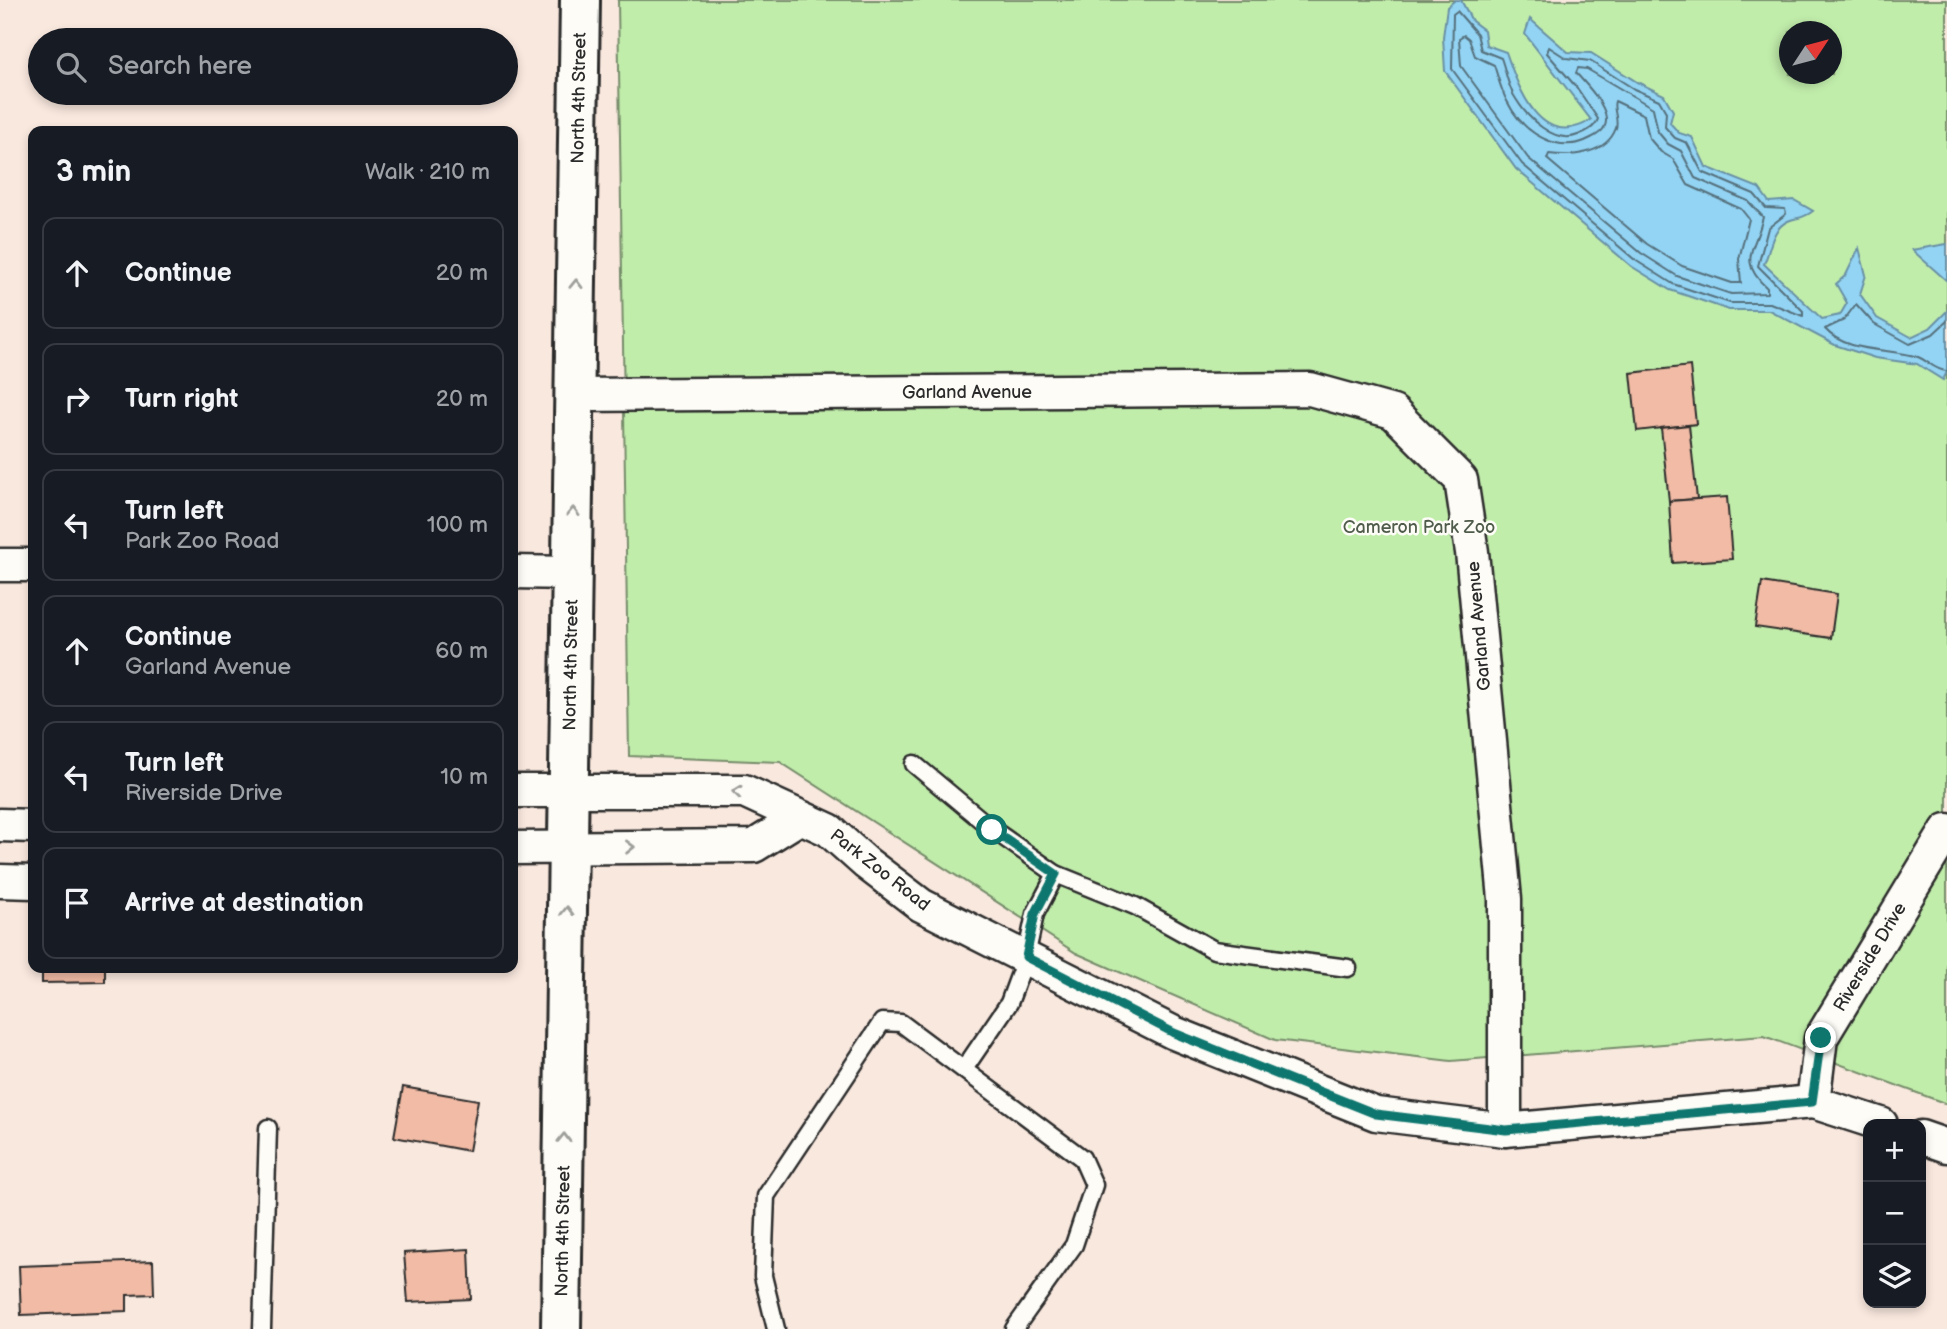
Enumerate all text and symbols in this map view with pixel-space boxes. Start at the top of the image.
north arrow [1779,21,1842,84]
search box [28,28,518,105]
street label: North 4th Street [567,32,591,164]
icon: search [52,48,90,86]
text: Search here [108,51,252,82]
text: 3 min [56,154,131,190]
text: Walk · 210 m [365,158,490,186]
icon: ahead [58,254,96,292]
text: Continue [125,258,232,289]
text: 20 m [436,259,488,287]
one-way arrow [568,279,584,289]
icon: right [58,380,96,418]
street label: Garland Avenue [902,382,1032,403]
text: Turn right [125,384,238,415]
text: 20 m [436,385,488,413]
text: Turn left [125,496,224,527]
icon: left [58,506,96,544]
one-way arrow [565,506,581,517]
text: 100 m [427,511,488,539]
park label: Cameron Park Zoo [1343,517,1495,538]
text: Park Zoo Road [125,527,279,555]
street label: Garland Avenue [1463,560,1495,692]
street label: North 4th Street [559,599,583,731]
text: Continue [125,622,232,653]
icon: ahead [58,632,96,670]
text: 60 m [435,637,488,665]
text: Garland Avenue [125,653,291,681]
text: Turn left [125,748,224,779]
icon: left [58,758,96,796]
text: 10 m [440,763,488,791]
text: Riverside Drive [125,779,283,807]
one-way arrow [731,785,742,800]
route start [976,814,1007,845]
street label: Park Zoo Road [826,825,934,915]
one-way arrow [625,839,636,855]
icon: arrive [58,884,96,922]
text: Arrive at destination [125,888,364,919]
street label: Riverside Drive [1829,898,1911,1015]
one-way arrow [560,905,575,916]
route end [1805,1022,1836,1053]
map controls [1863,1119,1926,1308]
button: + [1863,1119,1926,1182]
one-way arrow [556,1133,572,1143]
street label: North 4th Street [551,1165,575,1297]
button: − [1863,1182,1926,1245]
button: layers [1863,1245,1926,1308]

